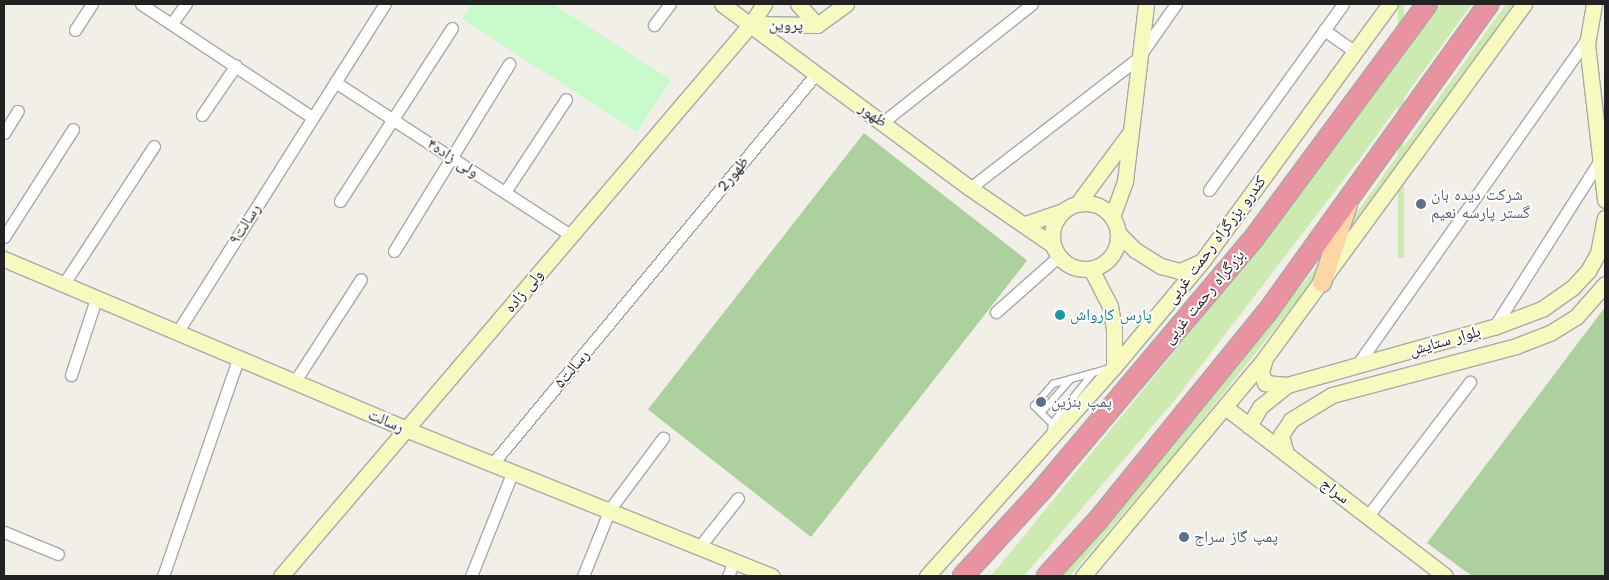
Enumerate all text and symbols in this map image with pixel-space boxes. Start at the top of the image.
street label: پروین [769,15,803,35]
street label: ظهور [855,98,891,132]
street label: ولی زاده۴ [424,134,482,182]
street label: 2ظهور [713,153,753,195]
street label: کندرو بزرگراه رحمت غربی [1162,172,1270,308]
place label: شرکت دیده بان گستر پارسه نعیم [1431,185,1530,223]
marker: شرکت دیده بان گستر پارسه نعیم [1415,198,1427,210]
street label: رسالت۹ [225,200,265,248]
street label: بزرگراه رحمت غربی [1159,246,1249,348]
street label: ولی زاده [500,266,548,316]
place label: پارس کارواش [1070,305,1152,325]
marker: پارس کارواش [1054,309,1066,321]
street label: بلوار ستایش [1407,322,1483,360]
street label: رسالت۵ [550,346,594,392]
place label: پمپ بنزین [1051,392,1112,412]
marker: پمپ بنزین [1035,396,1047,408]
street label: رسالت [365,405,407,437]
street label: سراج [1317,474,1353,508]
place label: پمپ گاز سراج [1194,527,1278,547]
marker: پمپ گاز سراج [1178,531,1190,543]

